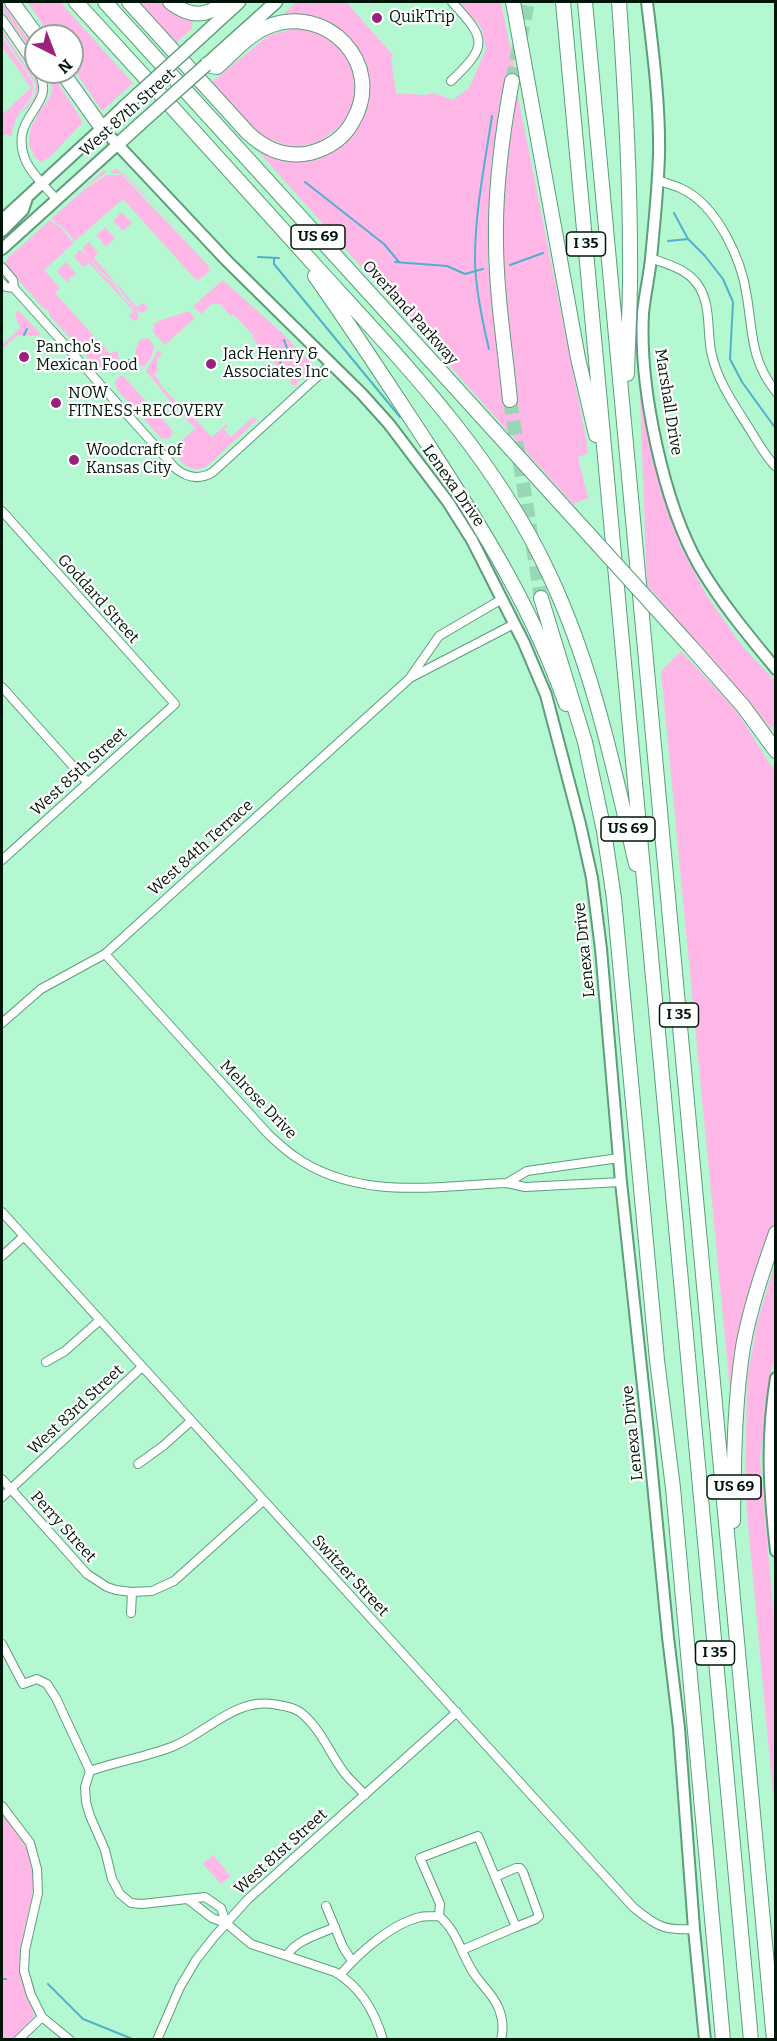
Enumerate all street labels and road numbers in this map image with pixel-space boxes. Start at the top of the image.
street label: West 87th Street [76,65,180,161]
road number: US 69 [291,225,345,249]
road number: I 35 [566,232,606,256]
street label: Overland Parkway [358,257,462,369]
street label: Marshall Drive [650,347,686,457]
street label: Lenexa Drive [418,441,488,531]
street label: Goddard Street [53,551,143,647]
street label: West 85th Street [27,724,131,820]
street label: West 84th Terrace [145,796,257,900]
road number: US 69 [601,817,655,841]
street label: Lenexa Drive [570,901,600,999]
road number: I 35 [660,1003,698,1027]
street label: Melrose Drive [216,1057,300,1143]
street label: West 83rd Street [24,1361,128,1459]
street label: Lenexa Drive [618,1384,648,1482]
road number: US 69 [707,1475,761,1499]
street label: Perry Street [26,1488,100,1566]
street label: Switzer Street [307,1531,393,1621]
road number: I 35 [696,1641,734,1665]
street label: West 81st Street [231,1805,331,1899]

